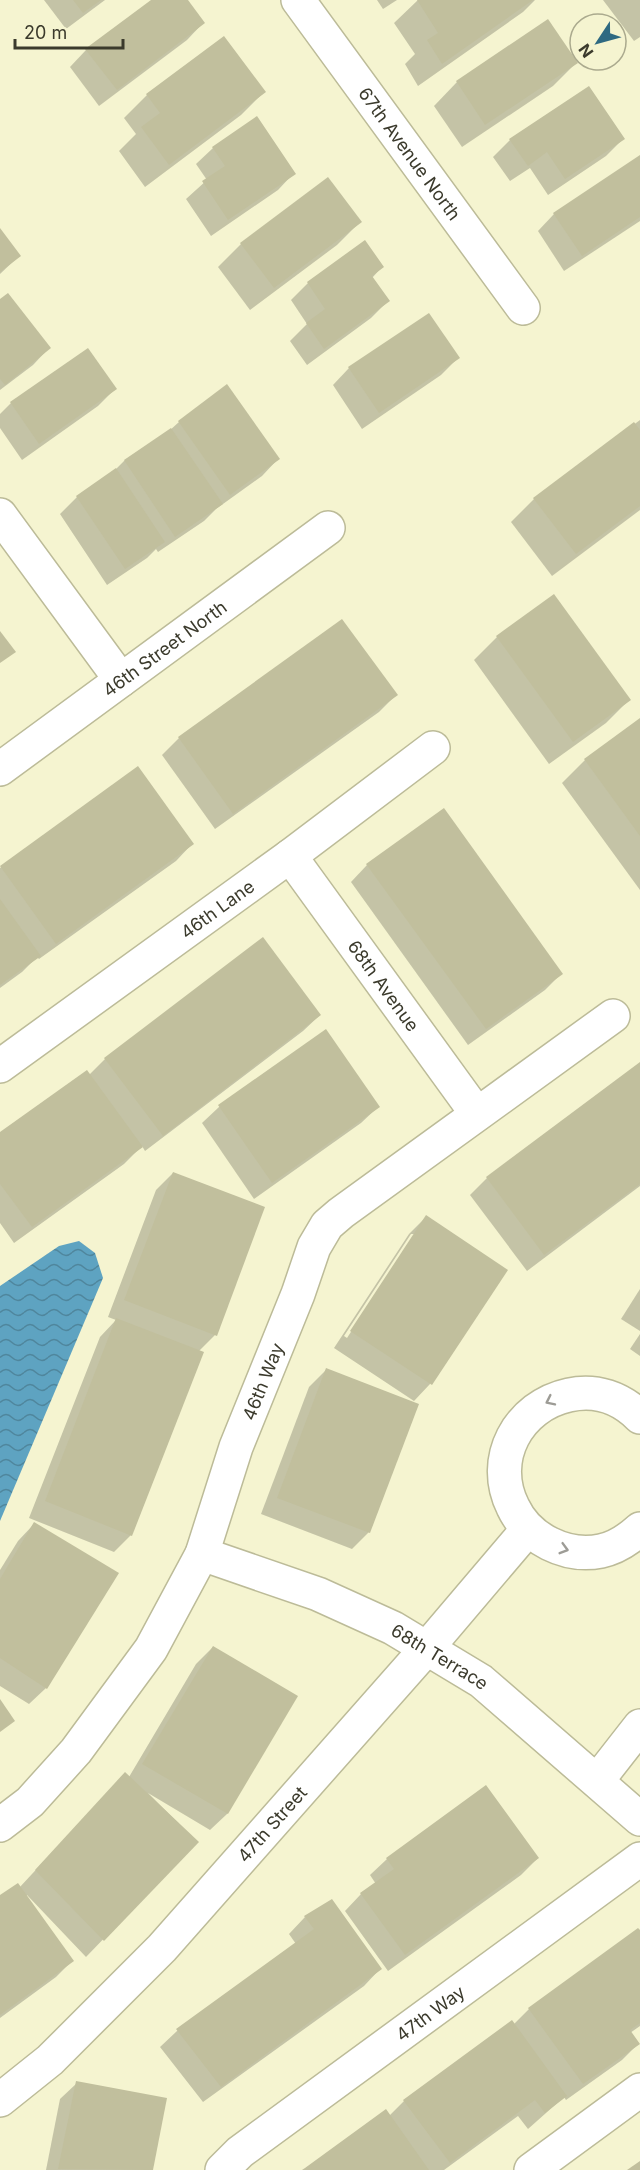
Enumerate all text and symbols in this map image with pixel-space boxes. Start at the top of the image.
scale bar [15,12,123,50]
north arrow [568,12,628,72]
text: 20 m [24,22,67,43]
text: N [574,40,598,62]
street label: 67th Avenue North [355,83,466,224]
street label: 46th Street North [98,596,230,701]
street label: 46th Lane [176,875,258,942]
street label: 68th Avenue [344,936,424,1035]
street label: 46th Way [238,1340,288,1423]
one-way arrow [545,1394,556,1406]
one-way arrow [558,1542,569,1554]
street label: 68th Terrace [388,1619,493,1693]
street label: 47th Street [233,1782,311,1866]
street label: 47th Way [391,1981,469,2045]

